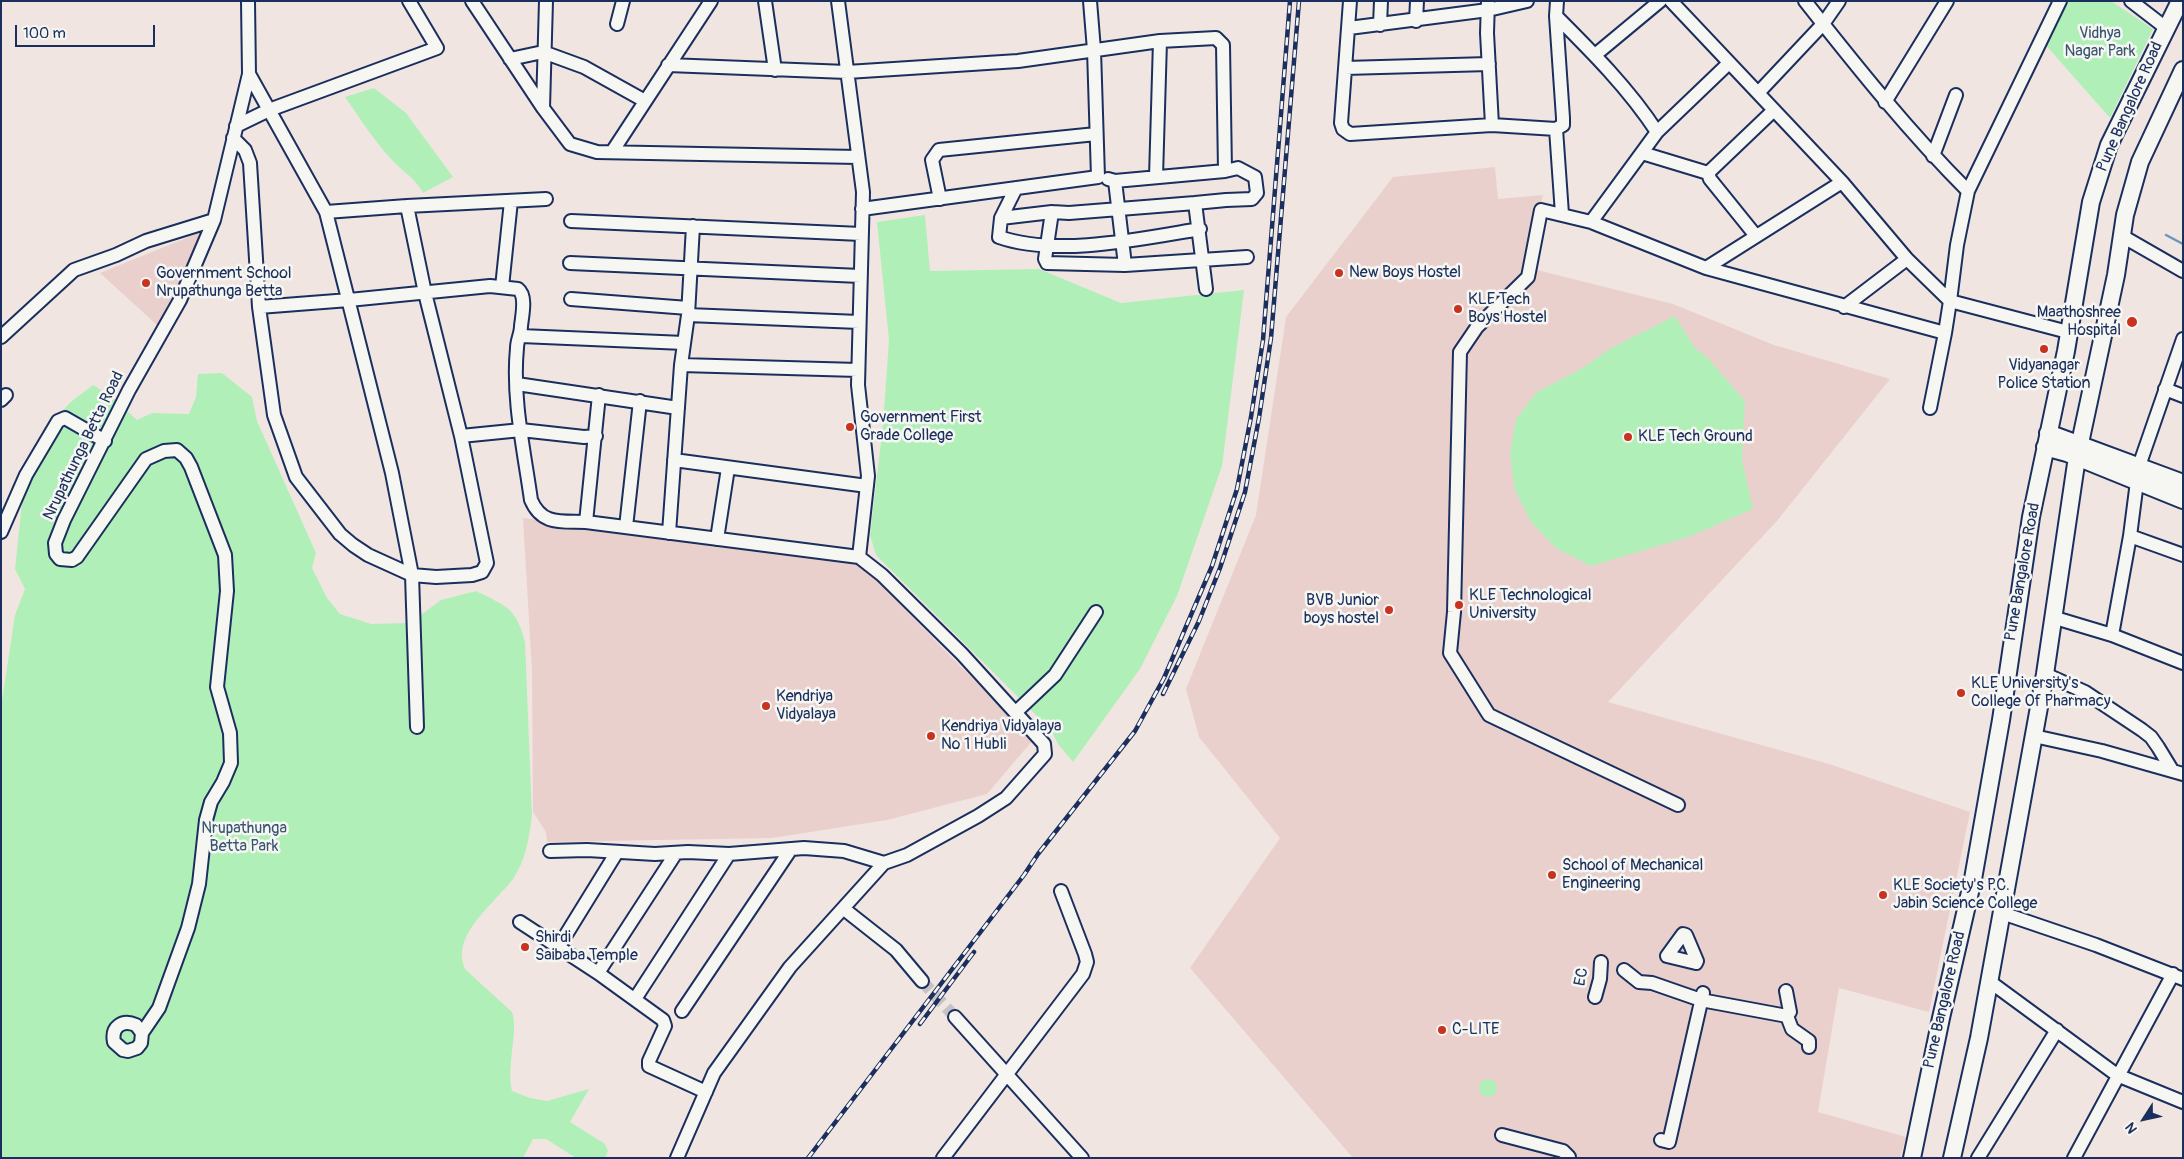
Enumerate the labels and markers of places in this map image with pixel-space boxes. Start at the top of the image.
place label: New Boys Hostel [1349,263,1461,283]
place label: Government School Nrupathunga Betta [156,264,292,302]
marker: New Boys Hostel [1333,267,1345,279]
marker: Government School Nrupathunga Betta [140,277,152,289]
place label: KLE Tech Boys Hostel [1468,290,1547,328]
marker: KLE Tech Boys Hostel [1452,303,1464,315]
place label: Maathoshree Hospital [2037,303,2121,341]
marker: Maathoshree Hospital [2125,315,2139,329]
marker: Vidyanagar Police Station [2038,343,2050,355]
place label: Vidyanagar Police Station [1997,356,2091,394]
place label: Government First Grade College [860,408,981,446]
marker: Government First Grade College [844,421,856,433]
place label: KLE Tech Ground [1638,427,1753,447]
marker: KLE Tech Ground [1622,431,1634,443]
place label: KLE Technological University [1469,586,1592,624]
place label: BVB Junior boys hostel [1304,591,1379,629]
marker: KLE Technological University [1453,599,1465,611]
marker: BVB Junior boys hostel [1383,604,1395,616]
place label: KLE University's College Of Pharmacy [1971,674,2111,712]
place label: Kendriya Vidyalaya [776,687,836,725]
marker: KLE University's College Of Pharmacy [1955,687,1967,699]
marker: Kendriya Vidyalaya [760,700,772,712]
place label: Kendriya Vidyalaya No 1 Hubli [941,717,1061,755]
marker: Kendriya Vidyalaya No 1 Hubli [925,730,937,742]
place label: School of Mechanical Engineering [1562,856,1703,894]
marker: School of Mechanical Engineering [1546,869,1558,881]
place label: KLE Society's P.C. Jabin Science College [1893,876,2037,914]
marker: KLE Society's P.C. Jabin Science College [1877,889,1889,901]
place label: Shirdi Saibaba Temple [535,928,638,966]
marker: Shirdi Saibaba Temple [519,941,531,953]
place label: C-LITE [1452,1020,1499,1040]
marker: C-LITE [1436,1024,1448,1036]

